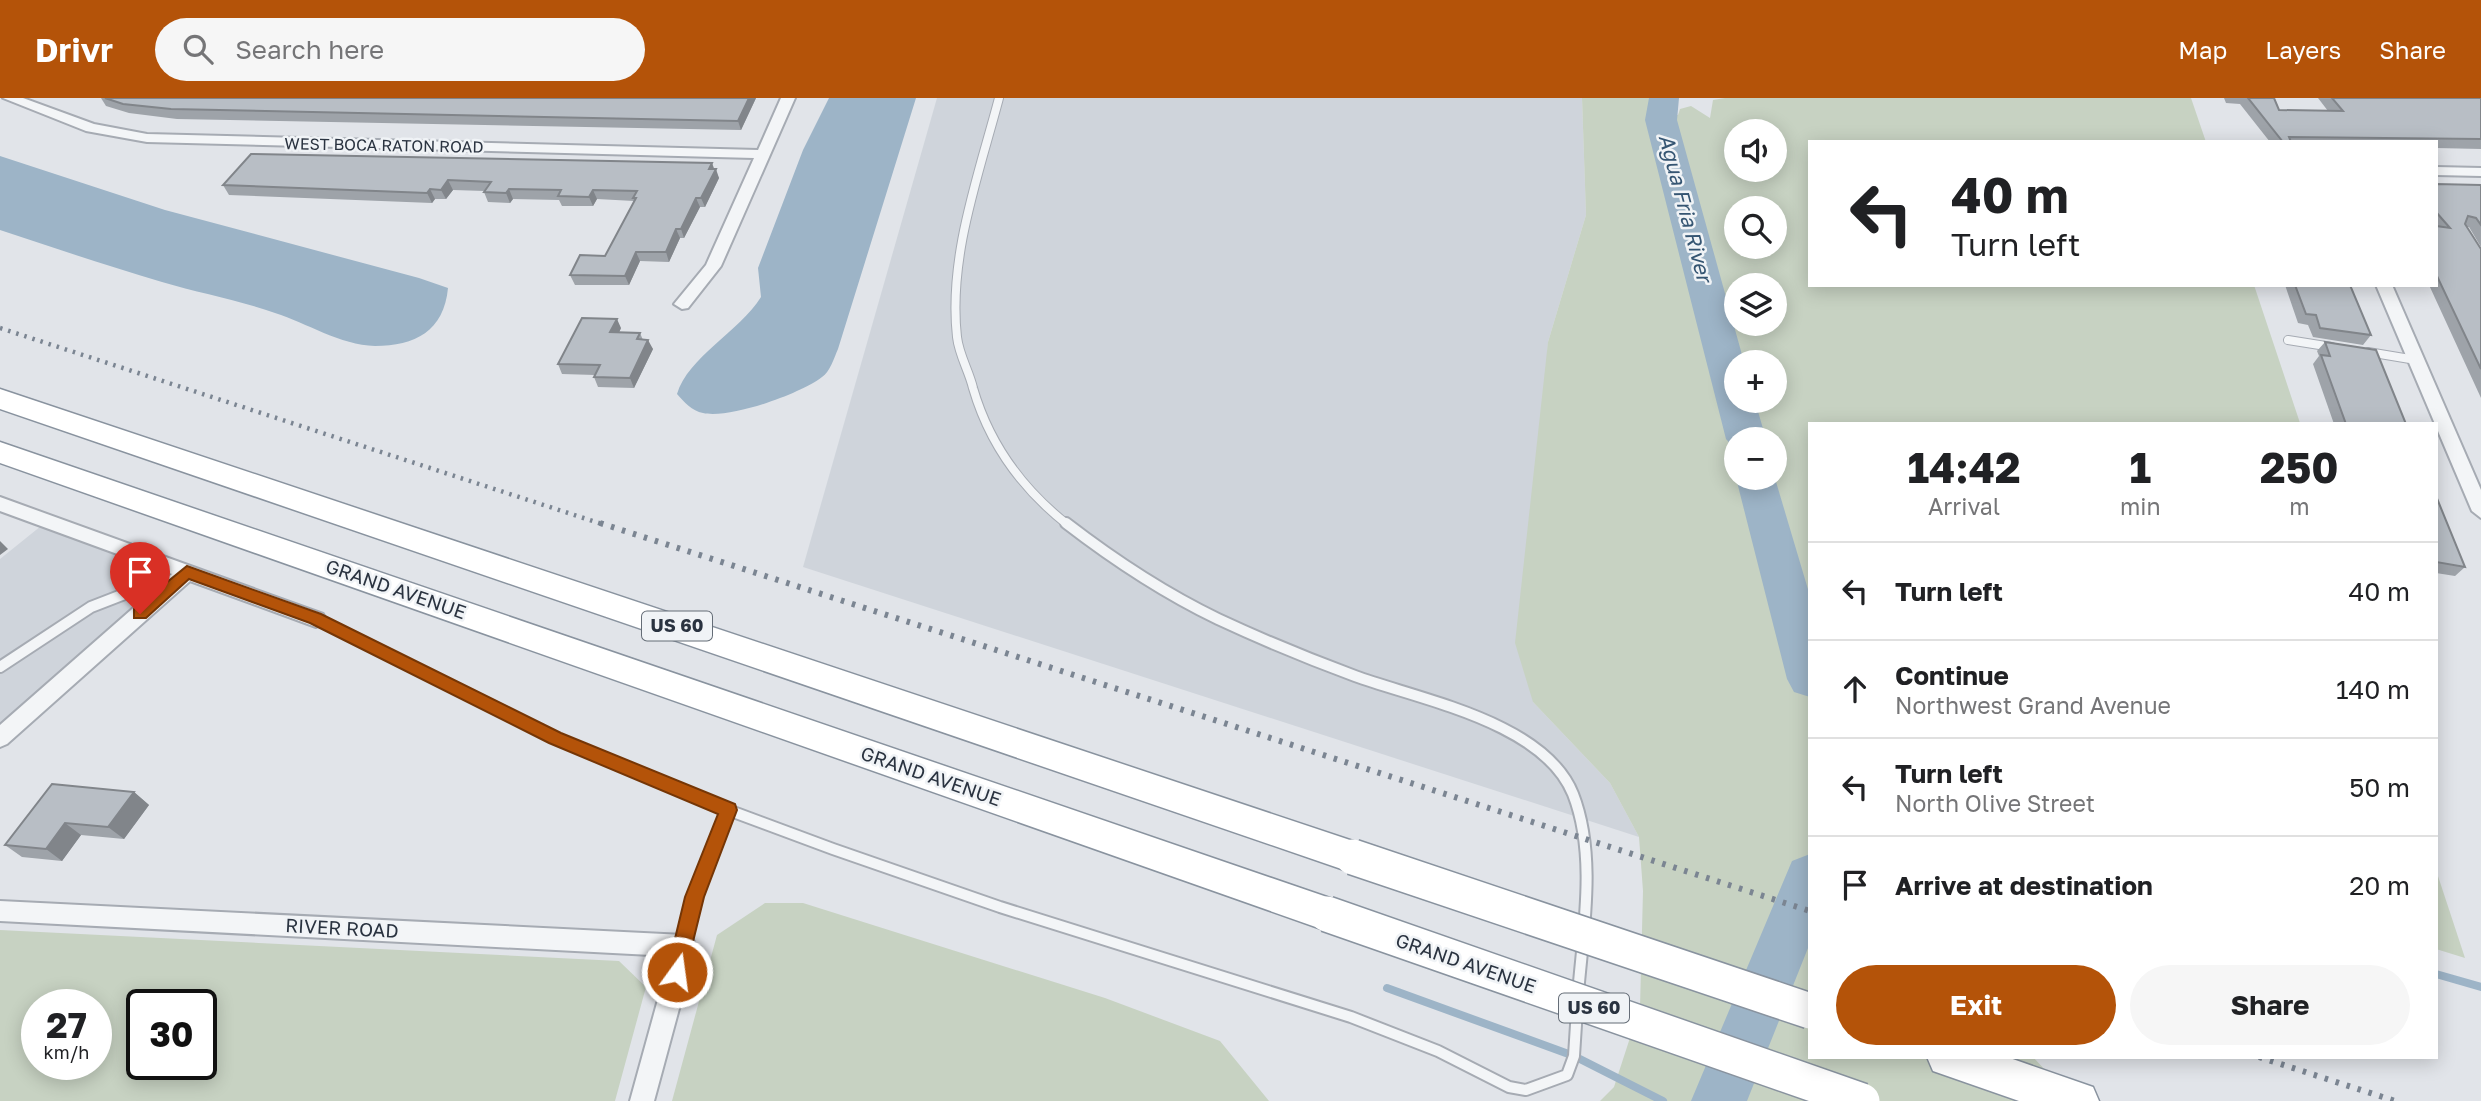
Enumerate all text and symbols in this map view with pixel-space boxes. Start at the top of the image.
search box [155,18,645,81]
text: Drivr [35,30,113,69]
icon: search [179,30,217,68]
text: Search here [235,34,384,65]
text: Map [2178,35,2227,64]
text: Layers [2265,35,2341,64]
text: Share [2379,35,2446,64]
map controls [1724,119,1787,490]
button: sound [1724,119,1787,182]
water label: Agua Fria River [1654,131,1719,287]
street label: WEST BOCA RATON ROAD [284,133,484,157]
text: 40 m [1951,165,2069,224]
icon: left [1836,168,1927,259]
button: search [1724,196,1787,259]
text: Turn left [1951,225,2080,263]
button: layers [1724,273,1787,336]
button: + [1724,350,1787,413]
button: − [1724,427,1787,490]
text: 14:42 [1907,442,2021,492]
text: 1 [2130,442,2151,492]
text: 250 [2260,442,2339,492]
text: Arrival [1928,492,2000,520]
text: min [2120,492,2161,520]
text: m [2289,492,2310,520]
pin [110,542,170,614]
icon: arrive [121,553,159,591]
street label: GRAND AVENUE [323,554,469,623]
icon: left [1836,572,1874,610]
text: Turn left [1895,576,2003,607]
text: 40 m [2349,576,2410,607]
road number: US 60 [642,612,712,640]
text: Continue [1895,660,2009,691]
icon: ahead [1836,670,1874,708]
text: 140 m [2336,674,2410,705]
text: Northwest Grand Avenue [1895,691,2171,719]
street label: GRAND AVENUE [858,741,1004,810]
text: Turn left [1895,758,2003,789]
icon: left [1836,768,1874,806]
text: 50 m [2349,772,2410,803]
text: North Olive Street [1895,789,2095,817]
icon: arrive [1836,866,1874,904]
text: Arrive at destination [1895,870,2153,901]
text: 20 m [2349,870,2410,901]
street label: RIVER ROAD [285,913,399,942]
street label: GRAND AVENUE [1393,928,1539,997]
position arrow [640,935,714,1009]
button: Exit [1836,965,2116,1045]
button: Share [2130,965,2410,1045]
speed limit sign: 30 [126,989,217,1080]
road number: US 60 [1559,994,1629,1023]
text: 27 [46,1004,87,1046]
text: km/h [44,1041,89,1063]

